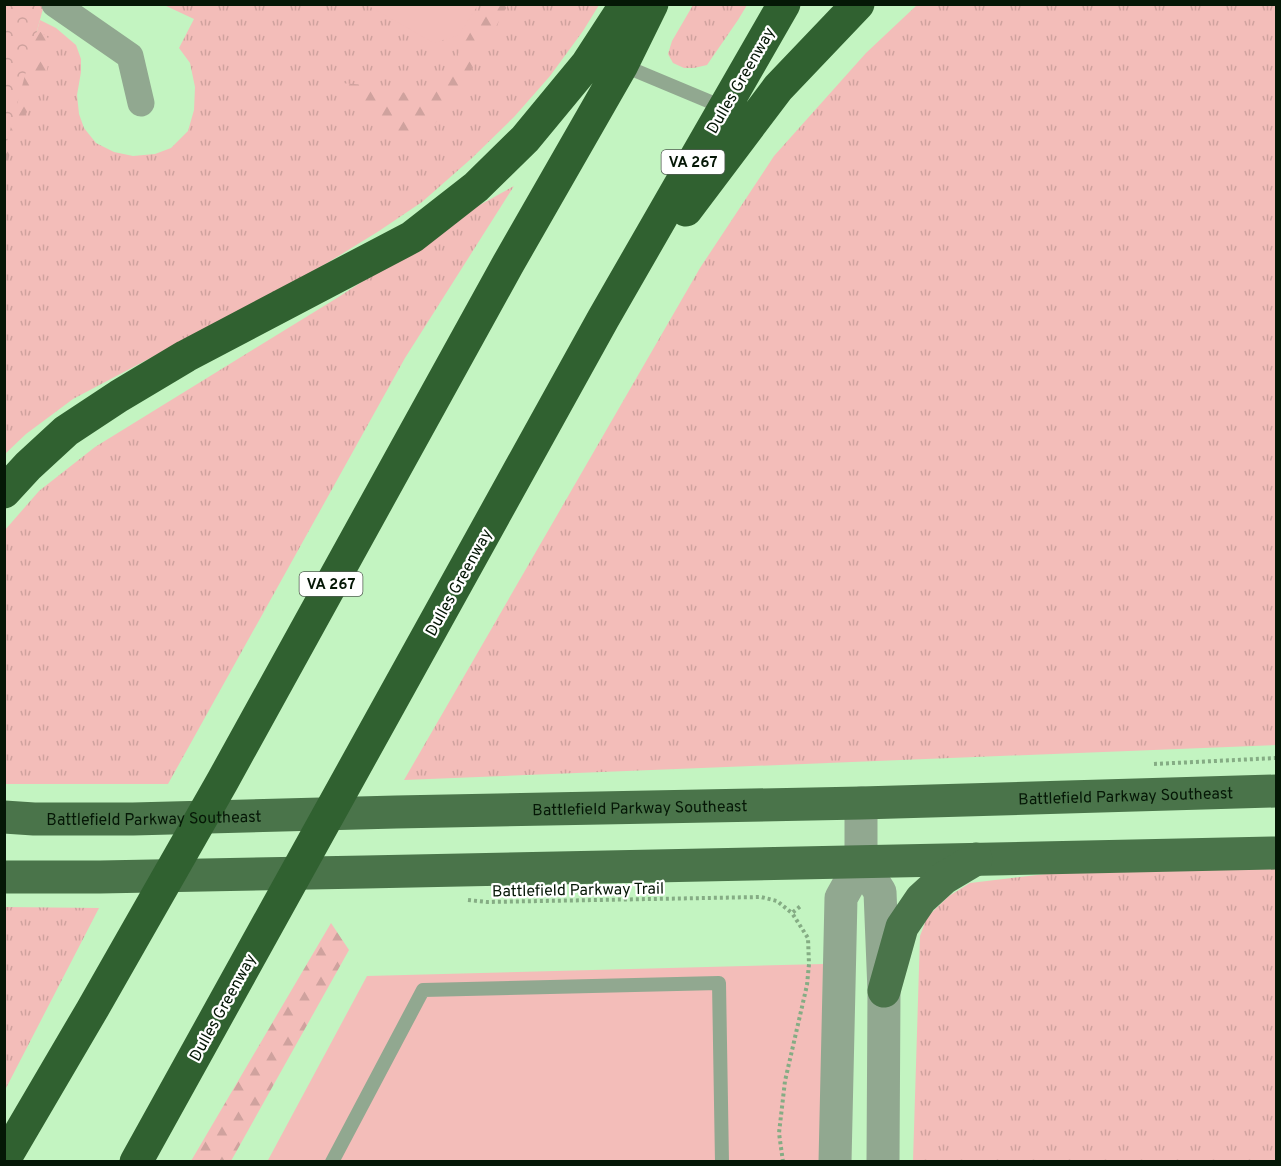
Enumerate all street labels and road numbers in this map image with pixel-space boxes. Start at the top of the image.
street label: Dulles Greenway [703,24,780,138]
road number: VA 267 [662,150,724,174]
street label: Dulles Greenway [422,526,497,640]
road number: VA 267 [300,572,362,596]
street label: Battlefield Parkway Southeast [1018,784,1234,810]
street label: Battlefield Parkway Southeast [532,797,748,821]
street label: Battlefield Parkway Southeast [46,808,262,831]
street label: Battlefield Parkway Trail [492,879,664,903]
street label: Dulles Greenway [186,951,261,1065]

